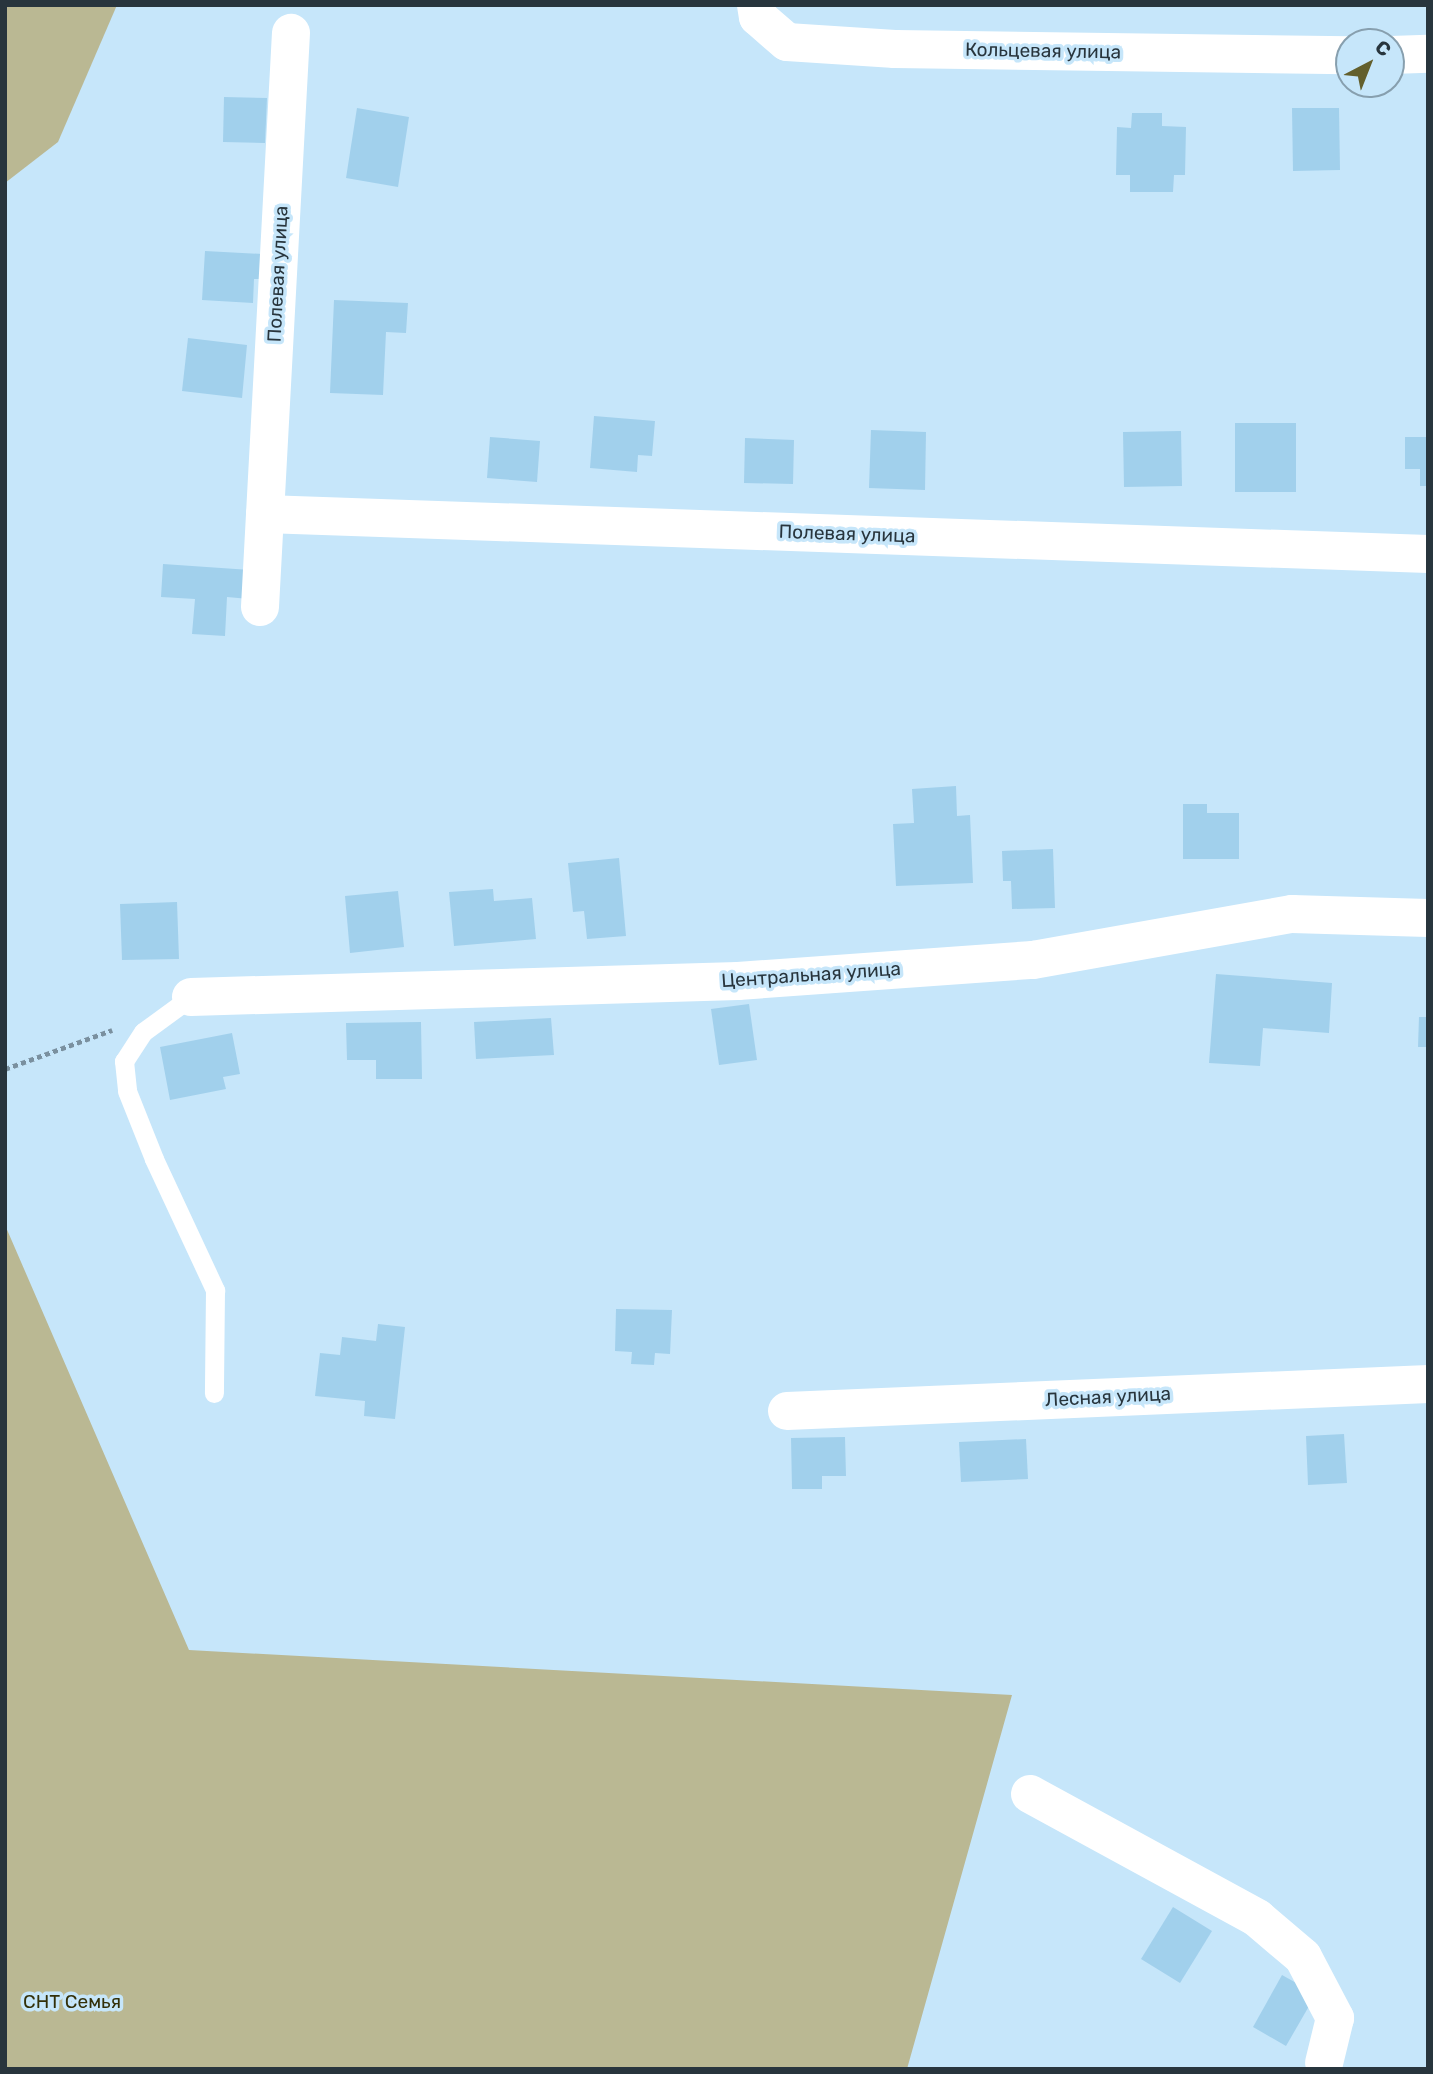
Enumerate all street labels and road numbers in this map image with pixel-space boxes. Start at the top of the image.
street label: Кольцевая улица [965,38,1121,64]
street label: Полевая улица [263,205,293,343]
street label: Полевая улица [778,520,916,548]
street label: Центральная улица [720,957,902,993]
street label: Лесная улица [1044,1382,1172,1412]

